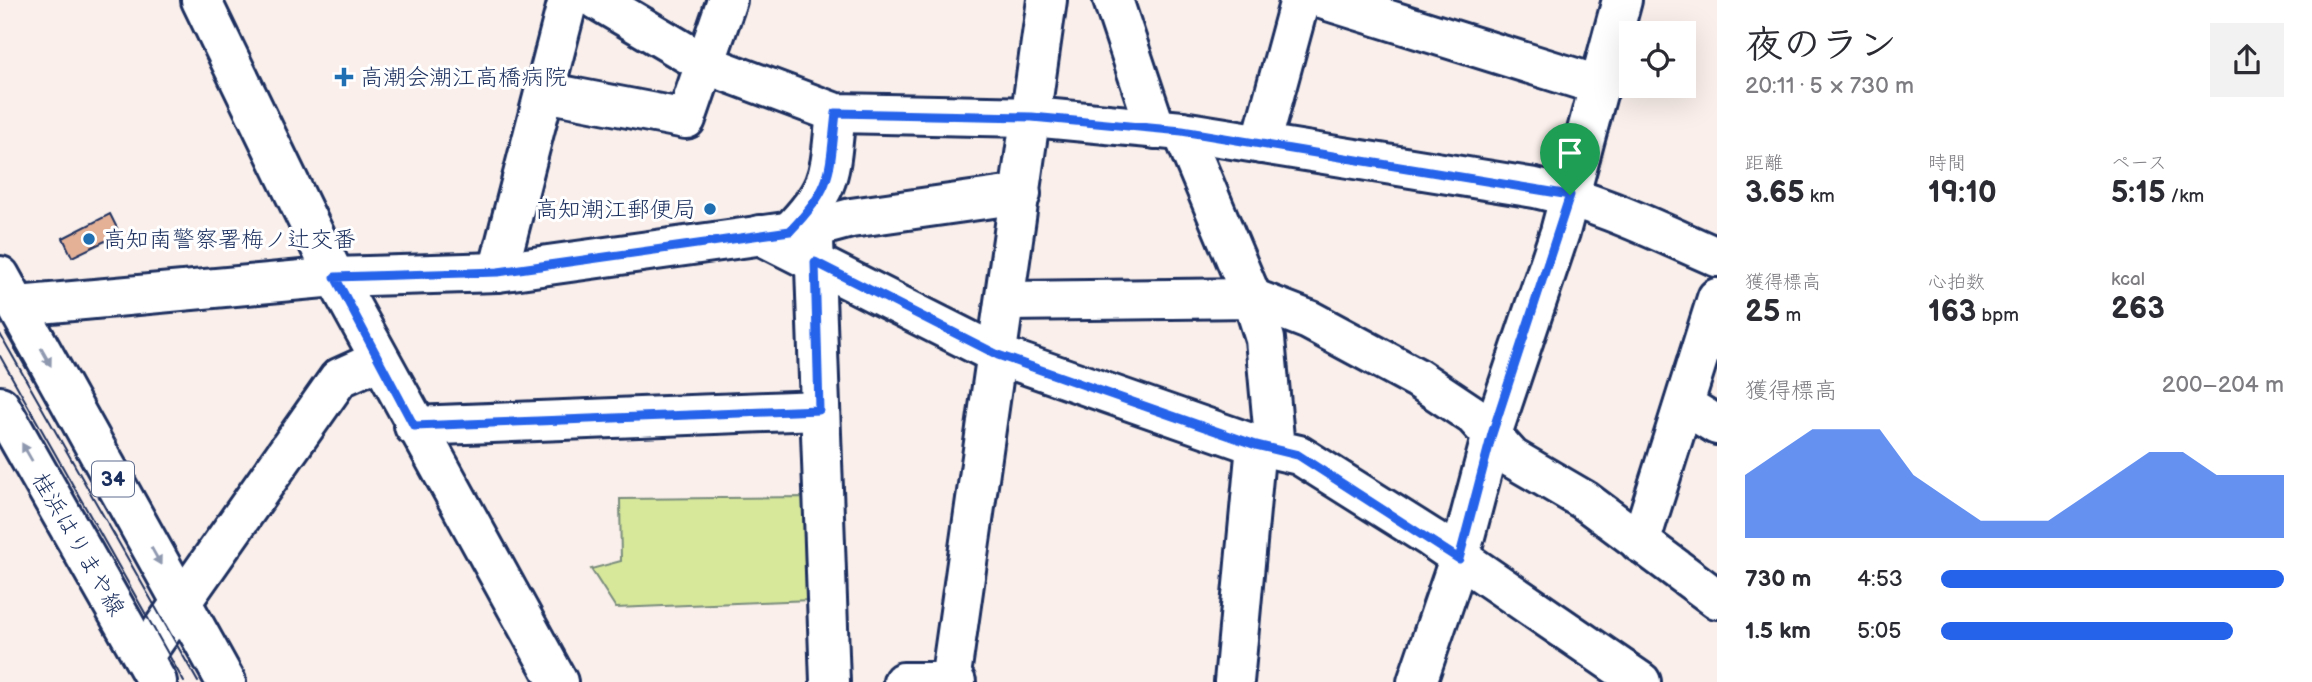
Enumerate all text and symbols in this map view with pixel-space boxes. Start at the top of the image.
map controls [1619,21,1696,98]
button: locate [1619,21,1696,98]
text: 夜のラン [1745,23,1897,68]
button: share [2210,23,2284,97]
place label: 高潮会潮江高橋病院 [360,64,567,92]
marker: 高潮会潮江高橋病院 [334,67,354,87]
text: 20:11 · 5 × 730 m [1745,72,1914,100]
pin [1540,123,1600,195]
icon: arrive [1551,134,1589,172]
text: 距離 [1745,152,1783,175]
text: 時間 [1928,152,1966,175]
text: ペース [2111,152,2167,175]
text: 3.65 [1745,175,1805,211]
text: 19:10 [1928,175,1997,211]
text: 5:15 [2111,175,2165,211]
text: km [1805,185,1835,208]
text: /km [2165,185,2204,208]
place label: 高知潮江郵便局 [535,196,696,224]
marker: 高知潮江郵便局 [702,201,718,217]
place label: 高知南警察署梅ノ辻交番 [103,226,356,254]
marker: 高知南警察署梅ノ辻交番 [81,231,97,247]
text: kcal [2111,268,2145,291]
text: 獲得標高 [1745,271,1821,294]
text: 心拍数 [1928,271,1985,294]
text: 263 [2111,291,2165,327]
text: 25 [1745,294,1780,330]
text: 163 [1928,294,1976,330]
text: m [1780,304,1801,327]
text: bpm [1976,304,2019,327]
one-way arrow [40,347,52,367]
text: 200–204 m [2162,371,2284,399]
text: 獲得標高 [1745,377,1837,405]
one-way arrow [21,443,33,462]
road number: 34 [92,462,134,496]
street label: 桂浜はりまや線 [26,468,131,621]
one-way arrow [150,546,162,566]
text: 730 m [1745,565,1811,593]
text: 4:53 [1857,565,1903,593]
text: 1.5 km [1745,617,1811,645]
text: 5:05 [1857,617,1902,645]

